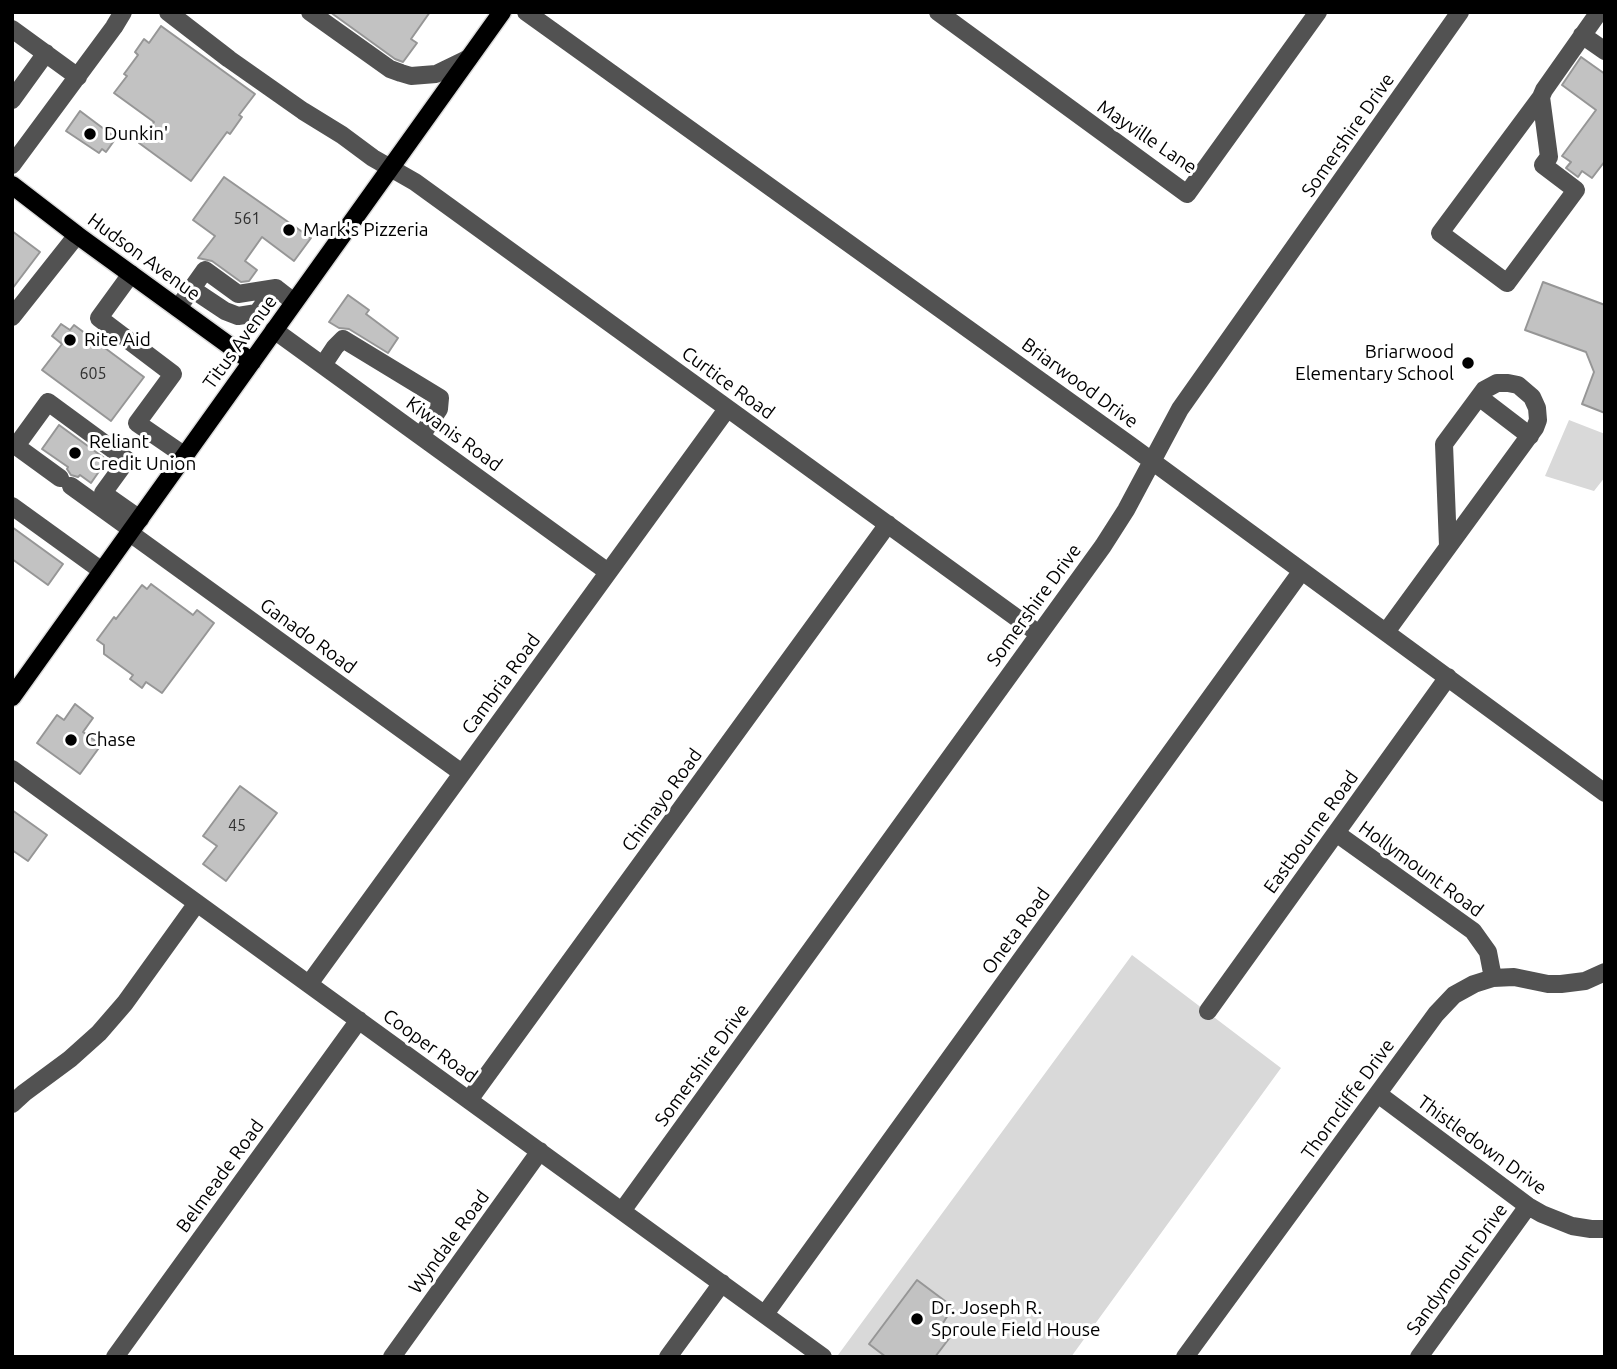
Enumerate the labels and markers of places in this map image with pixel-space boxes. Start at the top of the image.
place label: Dunkin' [104,123,168,145]
marker: Dunkin' [82,126,98,142]
place label: Mark's Pizzeria [303,219,429,241]
marker: Mark's Pizzeria [281,222,297,238]
place label: Rite Aid [84,329,151,351]
marker: Rite Aid [62,332,78,348]
place label: Briarwood Elementary School [1295,341,1454,385]
marker: Briarwood Elementary School [1460,355,1476,371]
place label: Reliant Credit Union [89,431,196,475]
marker: Reliant Credit Union [67,445,83,461]
place label: Chase [85,729,136,751]
marker: Chase [63,732,79,748]
place label: Dr. Joseph R. Sproule Field House [931,1297,1101,1341]
marker: Dr. Joseph R. Sproule Field House [909,1311,925,1327]

